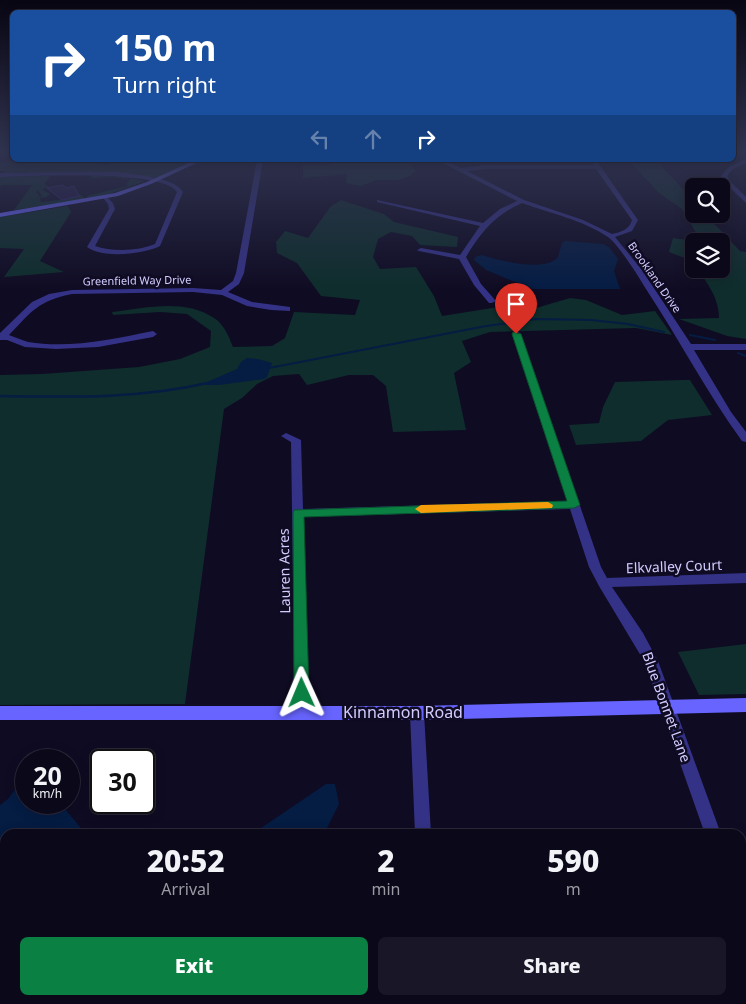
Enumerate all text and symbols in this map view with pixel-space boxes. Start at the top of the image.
text: 150 m [113,24,216,71]
icon: right [30,30,95,95]
text: Turn right [113,69,216,99]
icon: left [306,125,334,153]
icon: ahead [359,125,387,153]
icon: right [412,125,440,153]
map controls [685,178,730,278]
button: search [685,178,730,223]
button: layers [685,233,730,278]
street label: Brookland Drive [625,239,685,315]
street label: Greenfield Way Drive [83,272,191,288]
pin [495,283,537,334]
icon: arrive [502,290,530,318]
street label: Lauren Acres [274,528,294,614]
street label: Elkvalley Court [626,555,722,577]
street label: Blue Bonnet Lane [638,649,696,765]
position arrow [275,666,327,718]
street label: Kinnamon Road [343,701,463,723]
speed limit sign: 30 [90,749,155,814]
text: 20 [33,758,62,792]
text: km/h [33,785,62,802]
text: 20:52 [147,840,225,881]
text: 2 [377,840,395,881]
text: 590 [547,840,599,881]
text: Arrival [161,878,210,900]
text: min [371,878,400,900]
text: m [566,878,581,900]
button: Exit [20,937,368,995]
button: Share [378,937,726,995]

